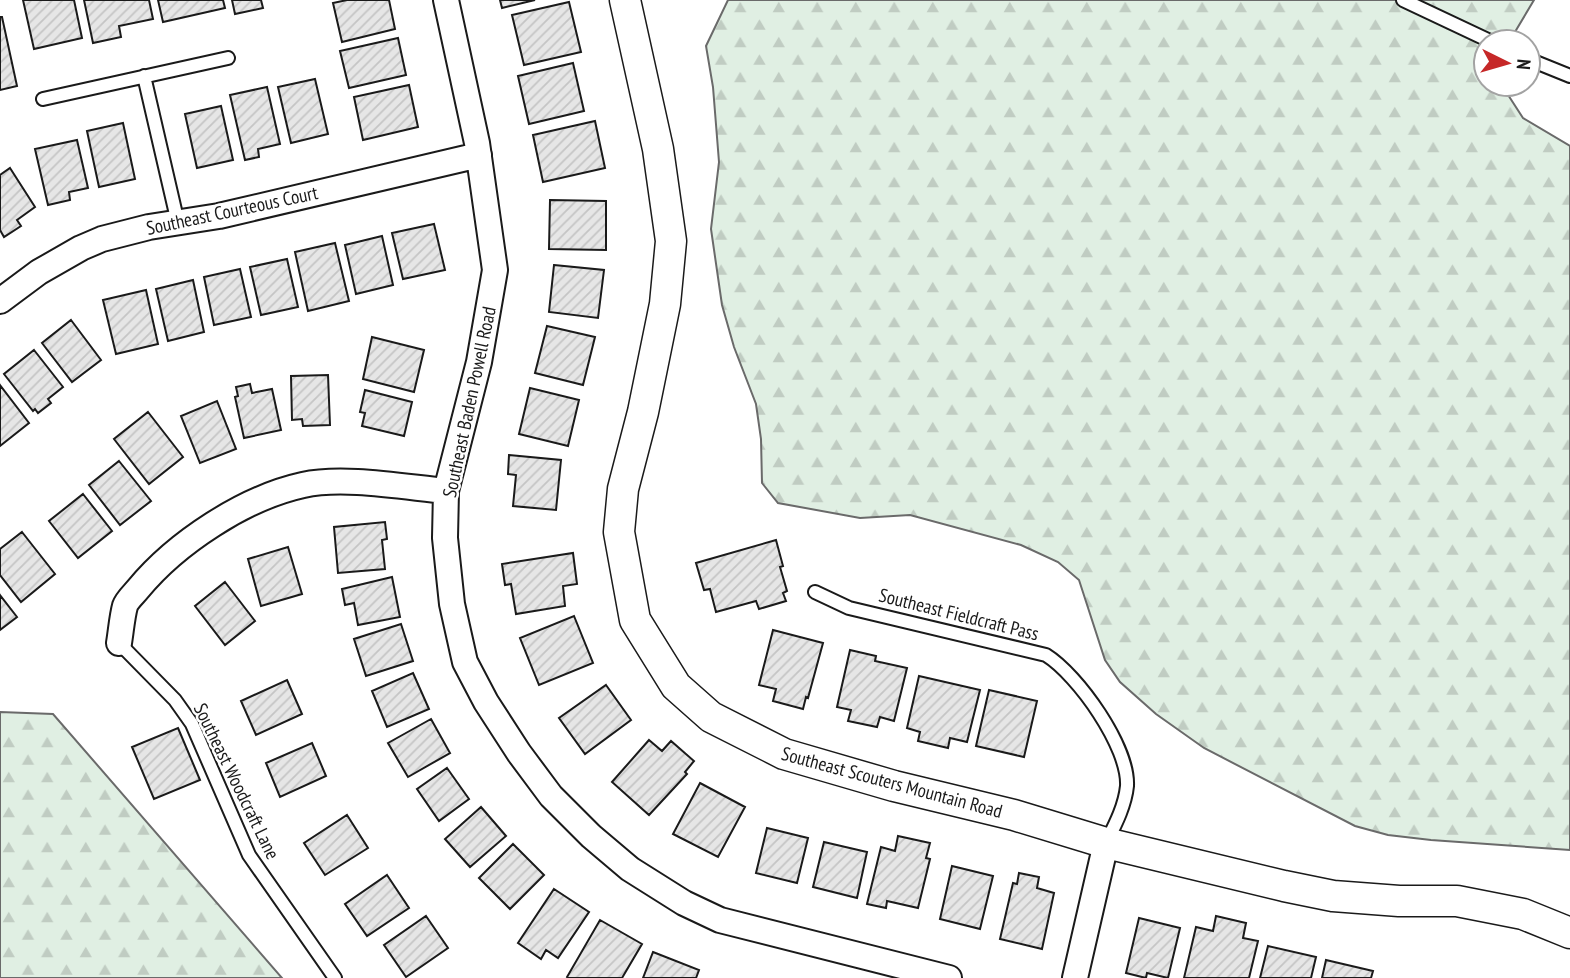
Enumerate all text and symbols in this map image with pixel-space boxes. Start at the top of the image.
north arrow [1472,28,1542,98]
text: N [1512,58,1536,71]
street label: Southeast Courteous Court [144,180,321,240]
street label: Southeast Baden Powell Road [437,304,501,500]
street label: Southeast Fieldcraft Pass [877,583,1041,645]
street label: Southeast Woodcraft Lane [189,699,285,863]
street label: Southeast Scouters Mountain Road [779,741,1005,823]

